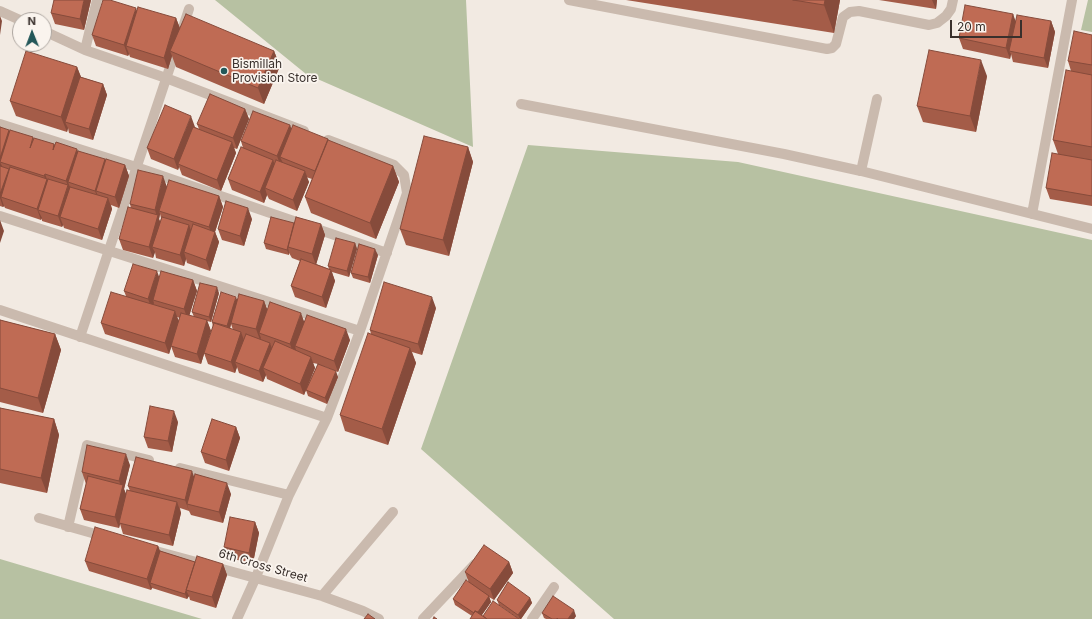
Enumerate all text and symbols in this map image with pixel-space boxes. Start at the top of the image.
north arrow [12,12,52,52]
scale bar [952,12,1024,38]
text: N [27,14,36,28]
text: 20 m [957,19,986,34]
place label: Bismillah Provision Store [232,57,318,85]
marker: Bismillah Provision Store [219,66,229,76]
street label: 6th Cross Street [217,546,309,586]

